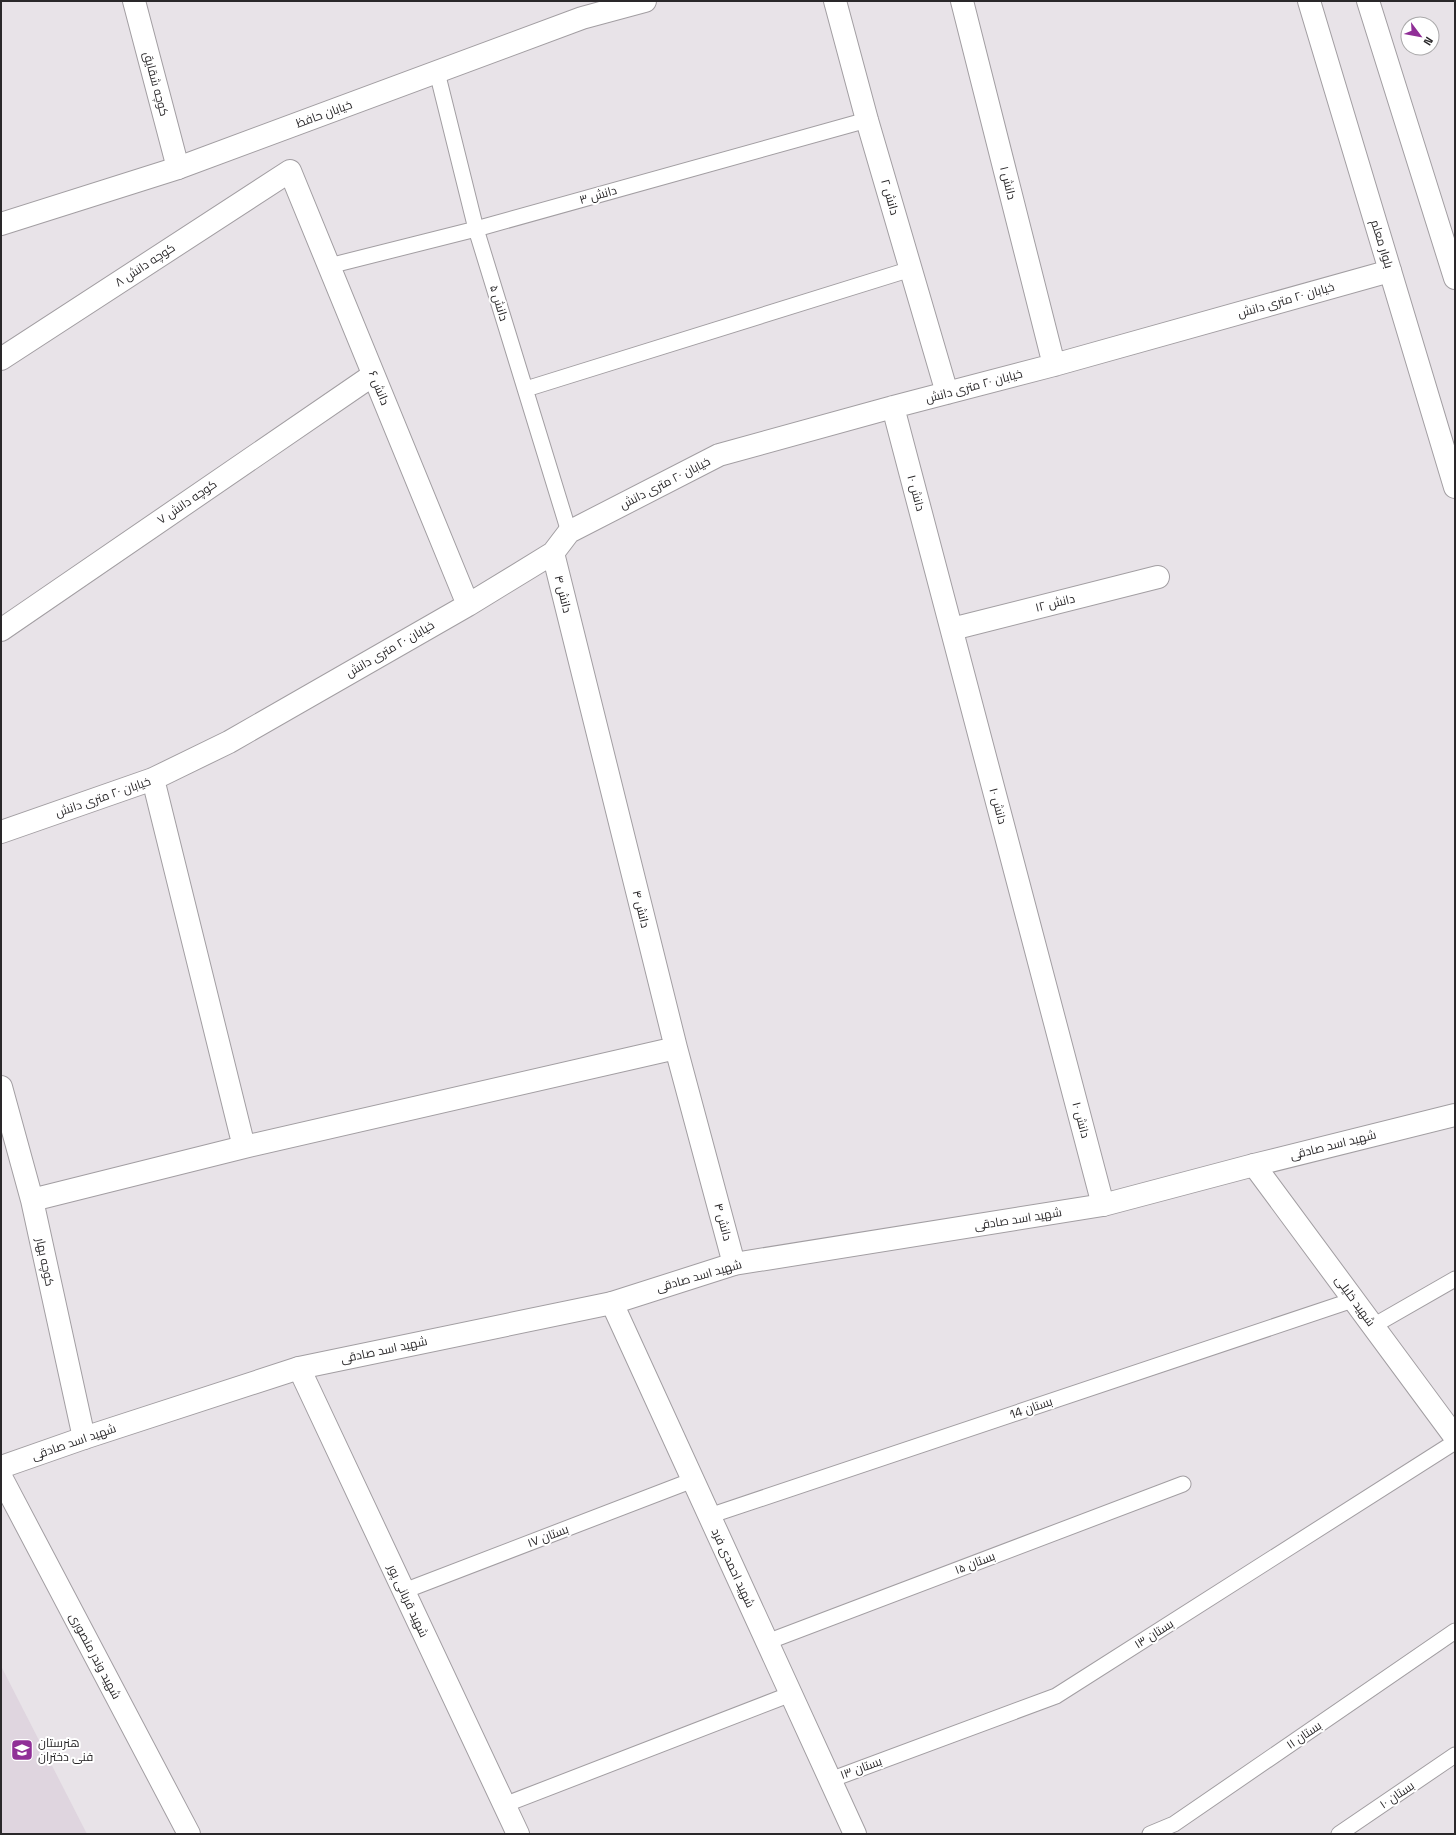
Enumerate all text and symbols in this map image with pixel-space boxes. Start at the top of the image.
north arrow [1400,16,1440,56]
text: N [1421,34,1436,48]
street label: کوچه شقایق [139,50,172,118]
street label: خیابان حافظ [294,96,354,132]
street label: دانش ۱ [996,165,1020,202]
street label: دانش ۲ [877,177,903,217]
street label: دانش ۳ [577,182,619,208]
street label: بلوار معلم [1367,218,1397,270]
street label: کوچه دانش ۸ [112,240,179,291]
street label: خیابان ۲۰ متری دانش [1236,279,1336,321]
street label: دانش ۵ [486,283,512,323]
street label: خیابان ۲۰ متری دانش [924,365,1024,407]
street label: دانش ۶ [365,368,393,408]
street label: خیابان ۲۰ متری دانش [617,453,713,513]
street label: دانش ۱۰ [903,473,929,513]
street label: کوچه دانش ۷ [154,476,221,529]
street label: دانش ۴ [551,574,575,615]
street label: دانش ۱۲ [1033,590,1077,616]
street label: خیابان ۲۰ متری دانش [343,617,437,681]
street label: خیابان ۲۰ متری دانش [53,773,153,821]
street label: دانش ۱۰ [985,786,1011,826]
street label: دانش ۴ [629,889,653,930]
street label: دانش ۱۰ [1068,1100,1094,1140]
street label: شهید اسد صادقی [1288,1127,1378,1163]
street label: دانش ۴ [710,1201,736,1243]
street label: شهید اسد صادقی [973,1204,1063,1234]
street label: کوچه بهار [31,1235,58,1288]
street label: شهید اسد صادقی [654,1256,744,1296]
street label: شهید خلیلی [1331,1272,1379,1330]
street label: شهید اسد صادقی [339,1333,429,1367]
street label: بستان 14 [1007,1393,1055,1423]
street label: شهید اسد صادقی [30,1420,118,1464]
street label: بستان ۱۷ [525,1521,571,1551]
street label: شهید احمدی فرد [708,1526,758,1610]
street label: بستان ۱۵ [953,1548,997,1578]
street label: شهید قربانی پور [383,1561,432,1641]
street label: شهید وندر منصوری [65,1610,125,1702]
street label: بستان ۱۳ [1131,1616,1177,1652]
street label: بستان ۱۱ [1283,1717,1325,1753]
place label: هنرستان فنی دختران [38,1735,93,1765]
school or university icon: هنرستان فنی دختران [9,1737,35,1763]
street label: بستان ۱۳ [838,1753,884,1783]
street label: بستان ۱۰ [1377,1778,1417,1812]

